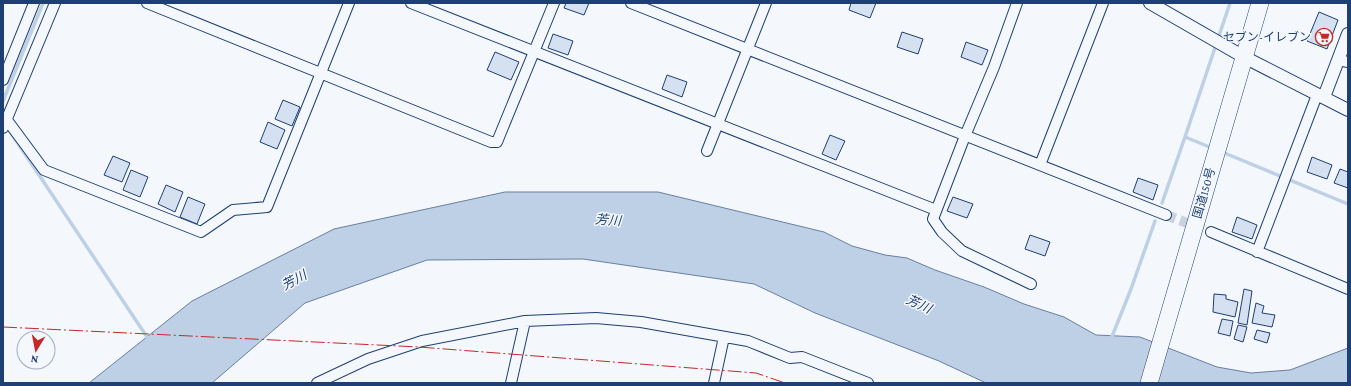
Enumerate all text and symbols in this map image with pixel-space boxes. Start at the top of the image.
supermarket icon: セブン-イレブン [1314,27,1334,47]
place label: セブン-イレブン [1223,30,1311,44]
street label: 国道150号 [1190,166,1218,220]
water label: 芳川 [595,212,623,229]
water label: 芳川 [279,266,311,293]
water label: 芳川 [904,292,936,317]
north arrow [16,330,56,370]
text: N [29,353,39,366]

